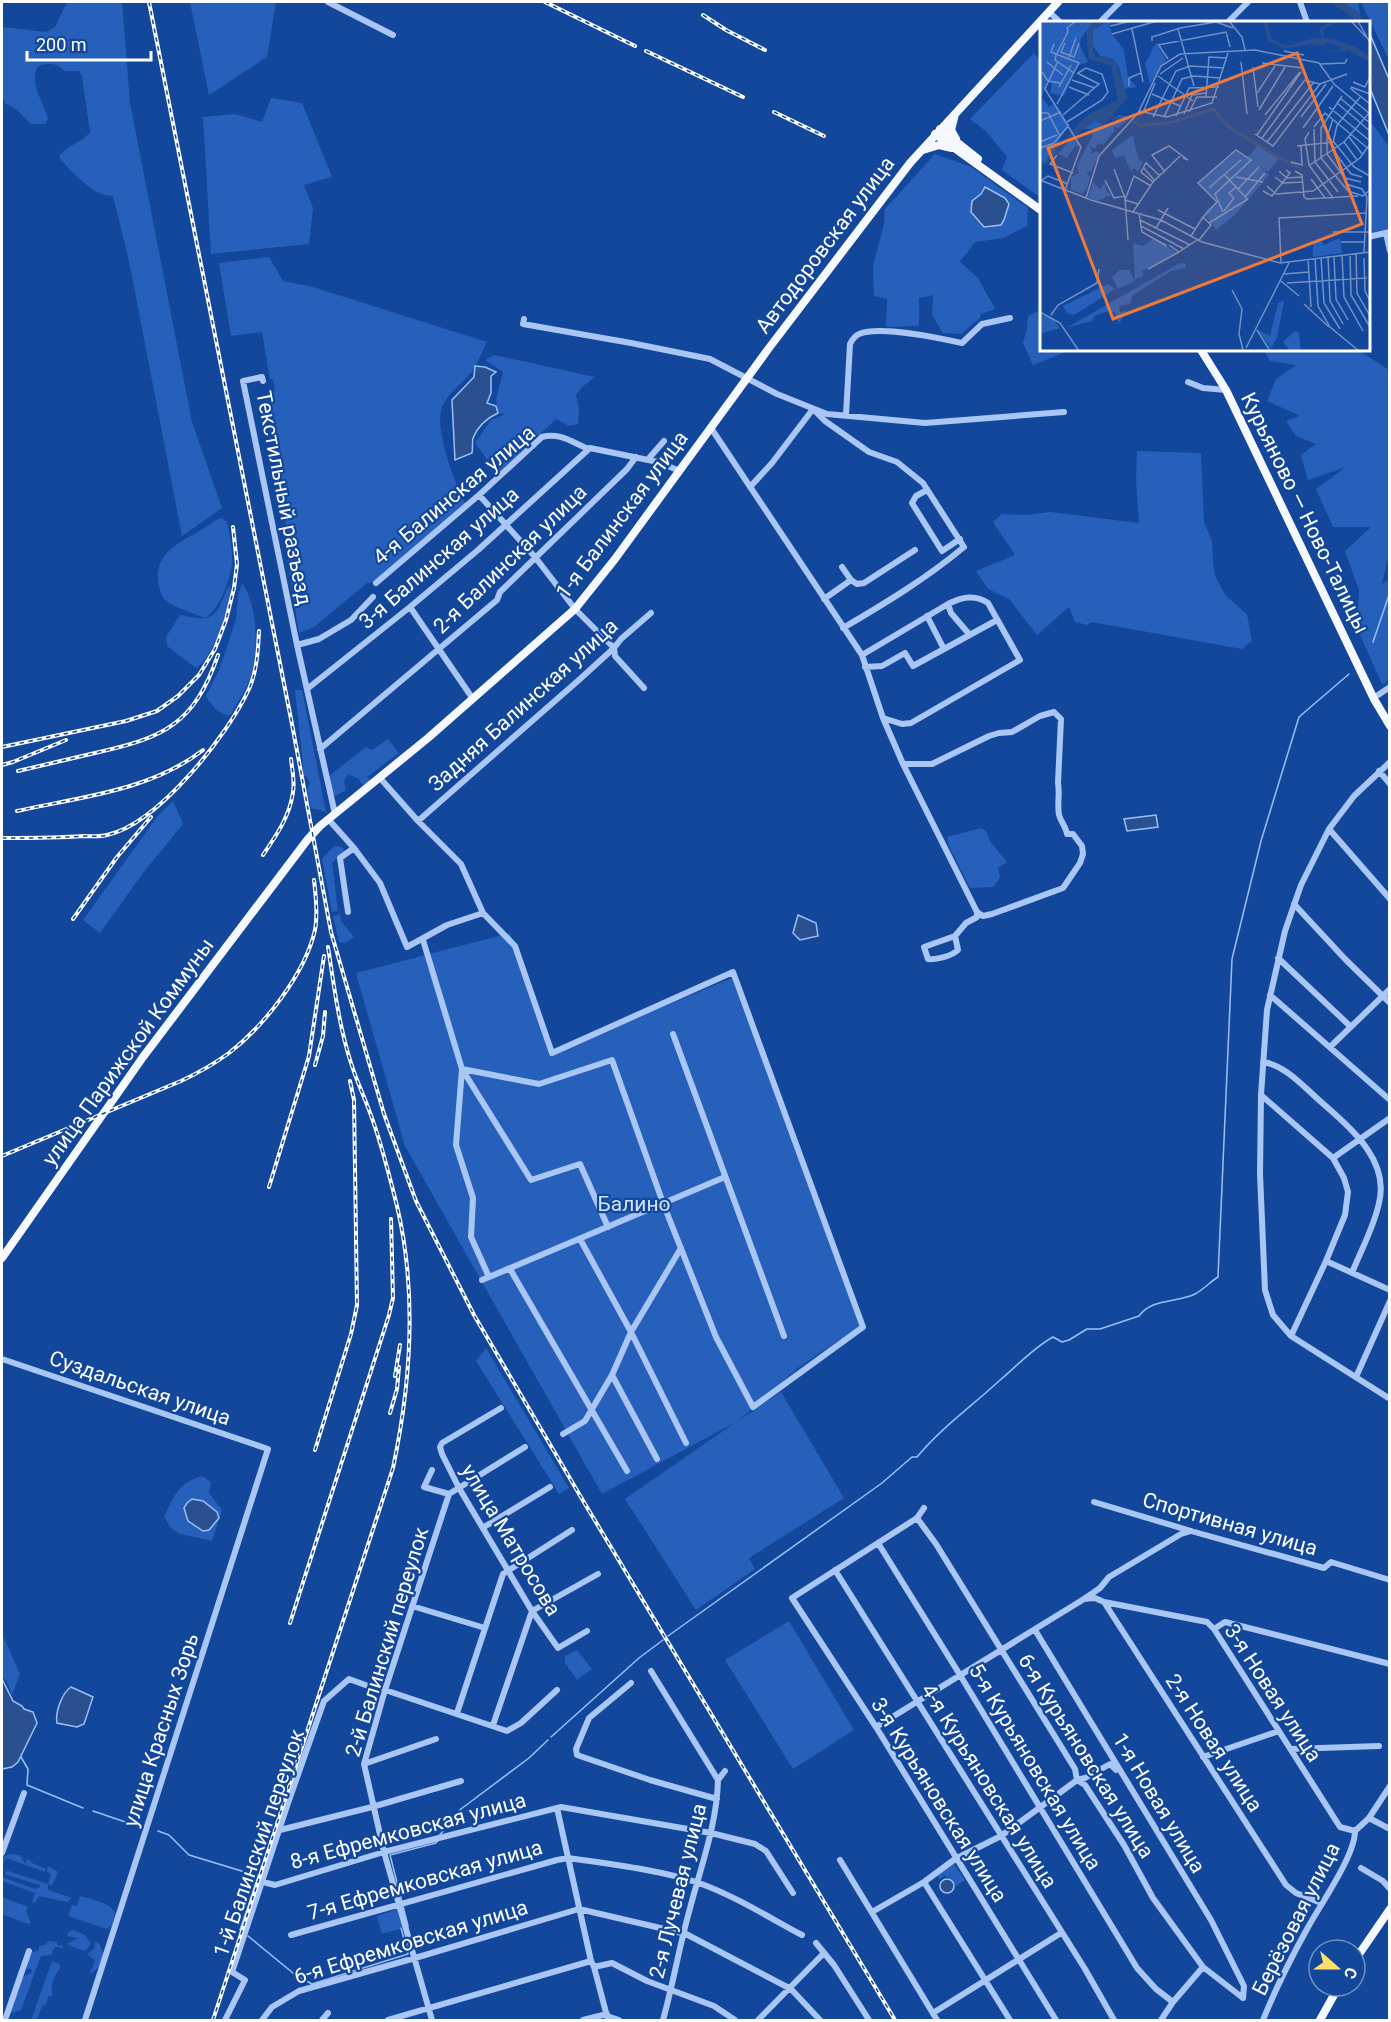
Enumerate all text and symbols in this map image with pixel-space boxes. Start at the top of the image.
inset map [1040,21,1370,351]
scale bar [27,24,152,62]
text: 200 m [36,34,87,55]
street label: Автодоровская улица [751,152,899,338]
street label: Текстильный разъезд [251,389,317,607]
street label: Курьяново — Ново-Талицы [1236,389,1374,637]
street label: 4-я Балинская улица [368,420,540,570]
street label: 1-я Балинская улица [551,427,693,603]
street label: 2-я Балинская улица [428,480,592,638]
street label: 3-я Балинская улица [354,482,524,634]
street label: Задняя Балинская улица [424,614,622,796]
street label: улица Парижской Коммуны [37,934,219,1170]
park label: Балино [597,1192,671,1216]
street label: Суздальская улица [46,1346,234,1430]
street label: улица Матросова [456,1460,566,1620]
street label: Спортивная улица [1140,1488,1320,1560]
street label: 2-й Балинский переулок [341,1524,434,1760]
street label: 3-я Новая улица [1220,1620,1326,1766]
street label: улица Красных Зорь [118,1630,204,1830]
street label: 6-я Курьяновская улица [1013,1649,1159,1863]
street label: 5-я Курьяновская улица [964,1660,1106,1874]
street label: 2-я Новая улица [1161,1670,1267,1816]
street label: 4-я Курьяновская улица [916,1679,1062,1893]
street label: 3-я Курьяновская улица [866,1693,1012,1907]
street label: 1-й Балинский переулок [209,1726,309,1960]
street label: 1-я Новая улица [1108,1729,1210,1877]
street label: 8-я Ефремковская улица [287,1788,529,1874]
street label: 2-я Лучевая улица [645,1801,711,1981]
street label: 7-я Ефремковская улица [305,1835,545,1925]
street label: Берёзовая улица [1247,1839,1345,1999]
street label: 6-я Ефремковская улица [291,1895,531,1989]
north arrow [1307,1938,1367,1998]
text: С [1340,1965,1361,1981]

